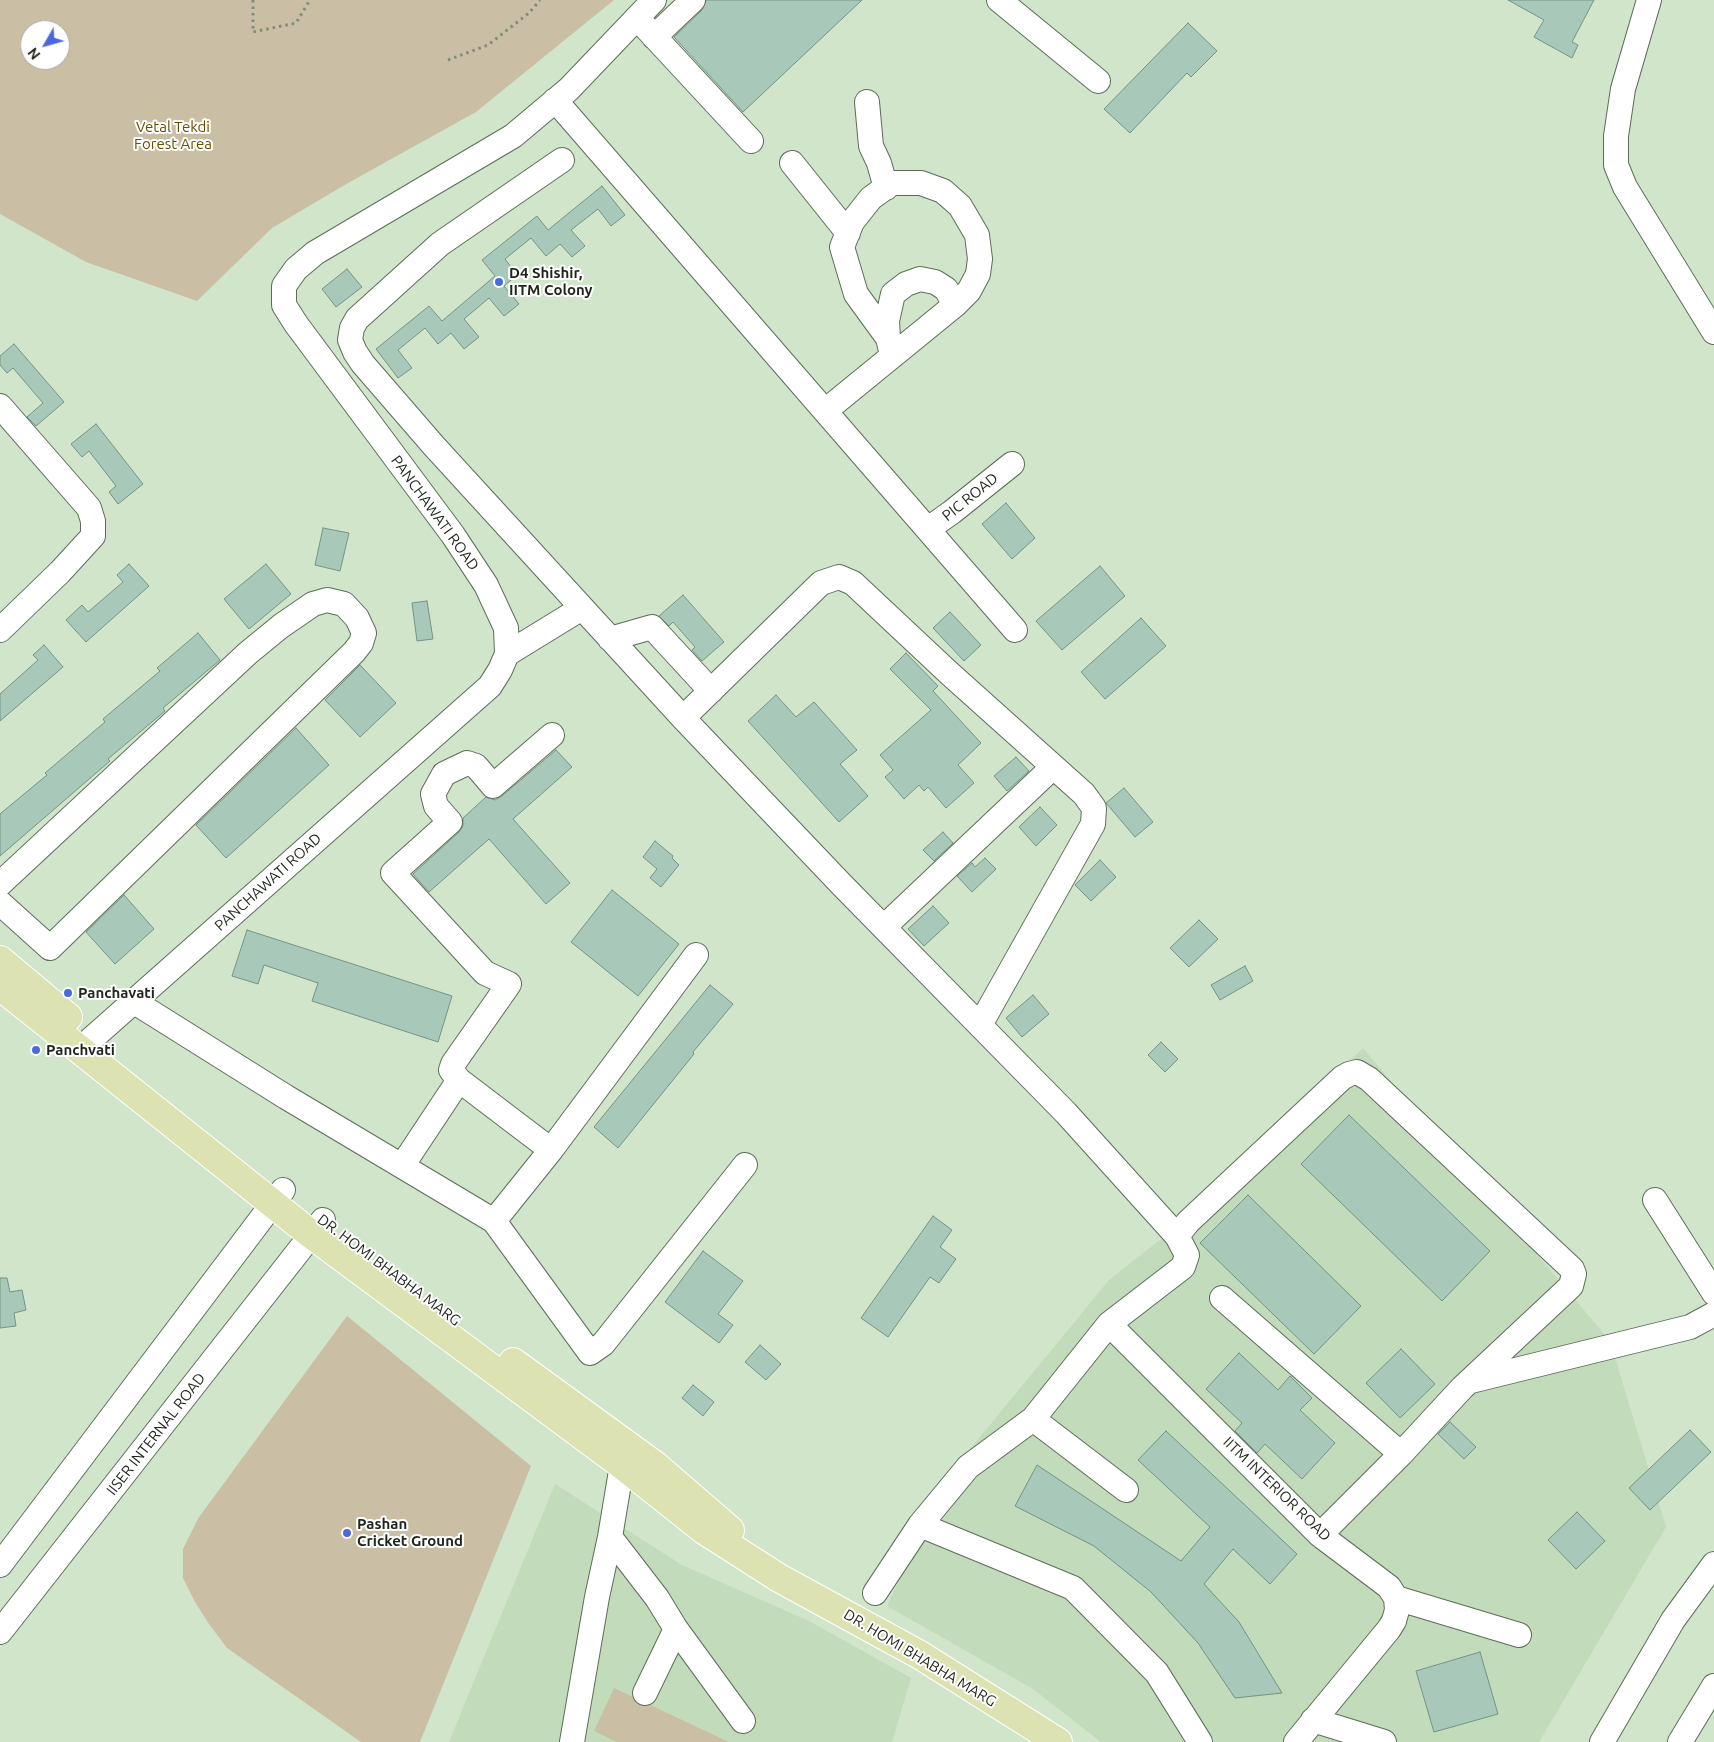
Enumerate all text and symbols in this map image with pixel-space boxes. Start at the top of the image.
north arrow [20,20,70,70]
text: N [24,45,43,63]
park label: Vetal Tekdi Forest Area [134,118,212,153]
place label: D4 Shishir, IITM Colony [509,264,593,299]
marker: D4 Shishir, IITM Colony [493,276,505,288]
street label: PANCHAWATI ROAD [387,452,483,574]
street label: PIC ROAD [938,469,1002,525]
street label: PANCHAWATI ROAD [211,829,325,935]
place label: Panchavati [78,984,155,1002]
marker: Panchavati [62,987,74,999]
place label: Panchvati [46,1041,115,1059]
marker: Panchvati [30,1044,42,1056]
street label: DR. HOMI BHABHA MARG [314,1210,464,1330]
street label: IISER INTERNAL ROAD [103,1369,209,1499]
street label: IITM INTERIOR ROAD [1219,1433,1335,1545]
place label: Pashan Cricket Ground [357,1515,463,1550]
marker: Pashan Cricket Ground [341,1527,353,1539]
street label: DR. HOMI BHABHA MARG [841,1605,999,1711]

